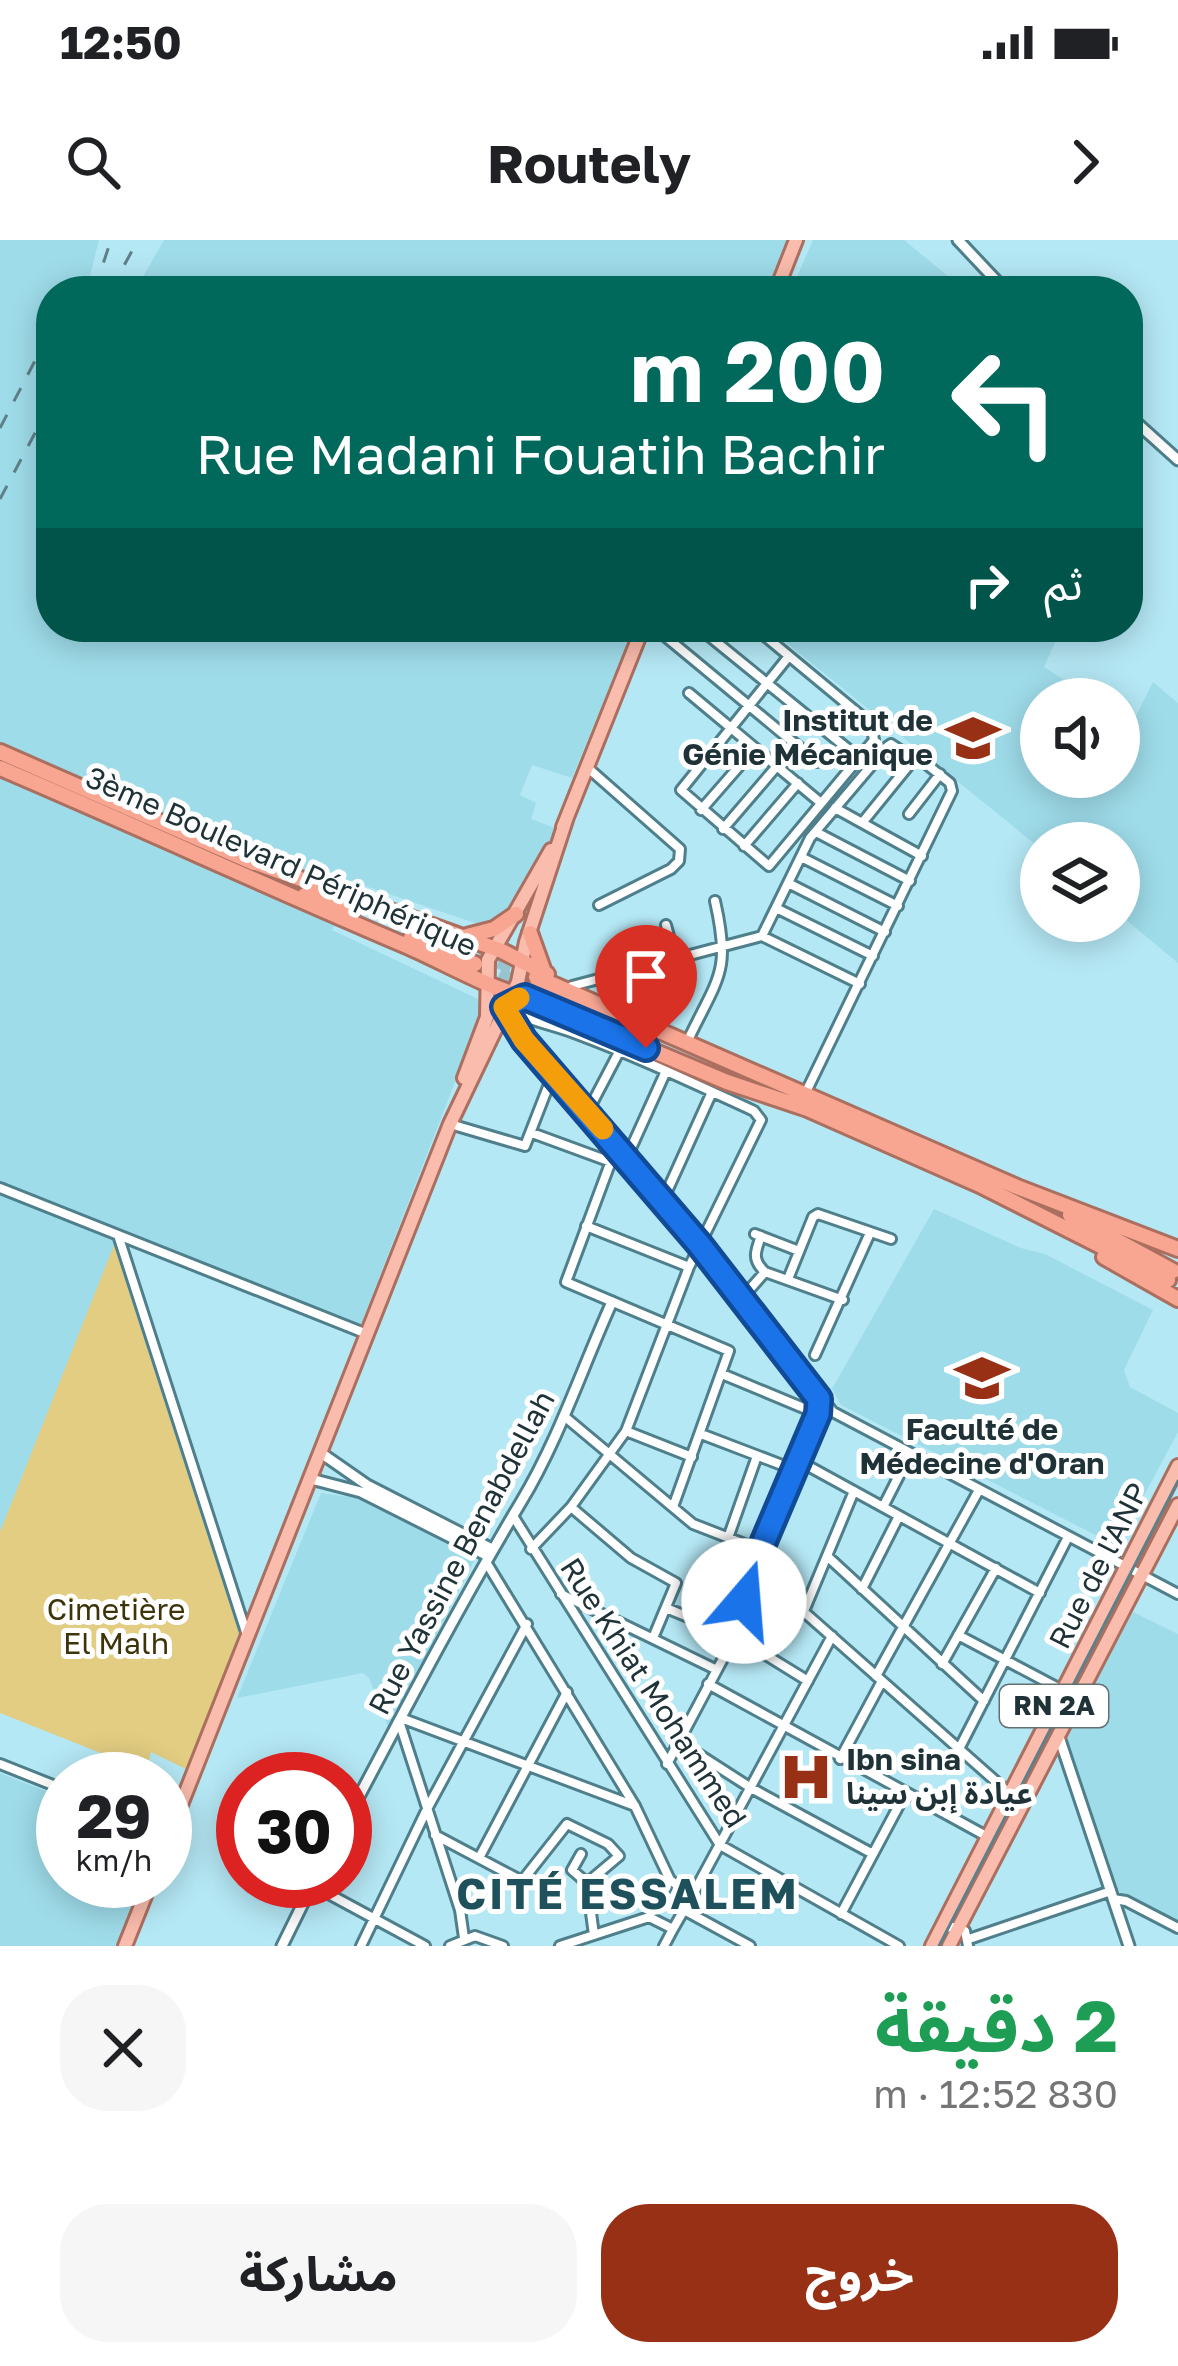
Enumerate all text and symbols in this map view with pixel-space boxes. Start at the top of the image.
text: 12:50 [60,15,182,69]
icon: search [60,129,126,195]
icon: forward [1052,129,1118,195]
text: Routely [487,130,691,195]
text: 200 m [630,320,885,420]
icon: left [927,324,1083,480]
text: Rue Madani Fouatih Bachir [196,421,885,486]
icon: right [954,552,1020,618]
text: ثم [1044,556,1083,610]
map controls [1020,678,1140,942]
button: sound [1020,678,1140,798]
place label: Institut de Génie Mécanique [682,702,933,772]
school or university icon: Institut de Génie Mécanique [944,709,1002,767]
street label: 3ème Boulevard Périphérique [81,759,482,964]
button: layers [1020,822,1140,942]
pin [595,925,697,1048]
icon: arrive [613,943,679,1009]
school or university icon: Faculté de Médecine d'Oran [953,1349,1011,1407]
street label: Rue Yassine Benabdellah [360,1384,562,1721]
place label: Faculté de Médecine d'Oran [860,1411,1104,1481]
street label: Rue de l'ANP [1041,1477,1155,1655]
position arrow [681,1538,807,1664]
street label: Rue Khiat Mohammed [553,1551,755,1834]
park label: Cimetière El Malh [47,1591,185,1661]
road number: RN 2A [1000,1685,1108,1727]
place label: Ibn sina عيادة إبن سينا [846,1741,1033,1814]
hospital icon: Ibn sina عيادة إبن سينا [777,1748,835,1806]
speed limit sign: 30 [216,1752,372,1908]
text: 29 [77,1779,151,1851]
text: km/h [76,1842,152,1878]
district label: CITÉ ESSALEM [456,1868,800,1918]
text: 2 دقيقة [875,1981,1118,2068]
button: close [60,1985,186,2111]
text: 830 m · 12:52 [873,2070,1118,2117]
button: مشاركة [60,2204,577,2342]
button: خروج [601,2204,1118,2342]

